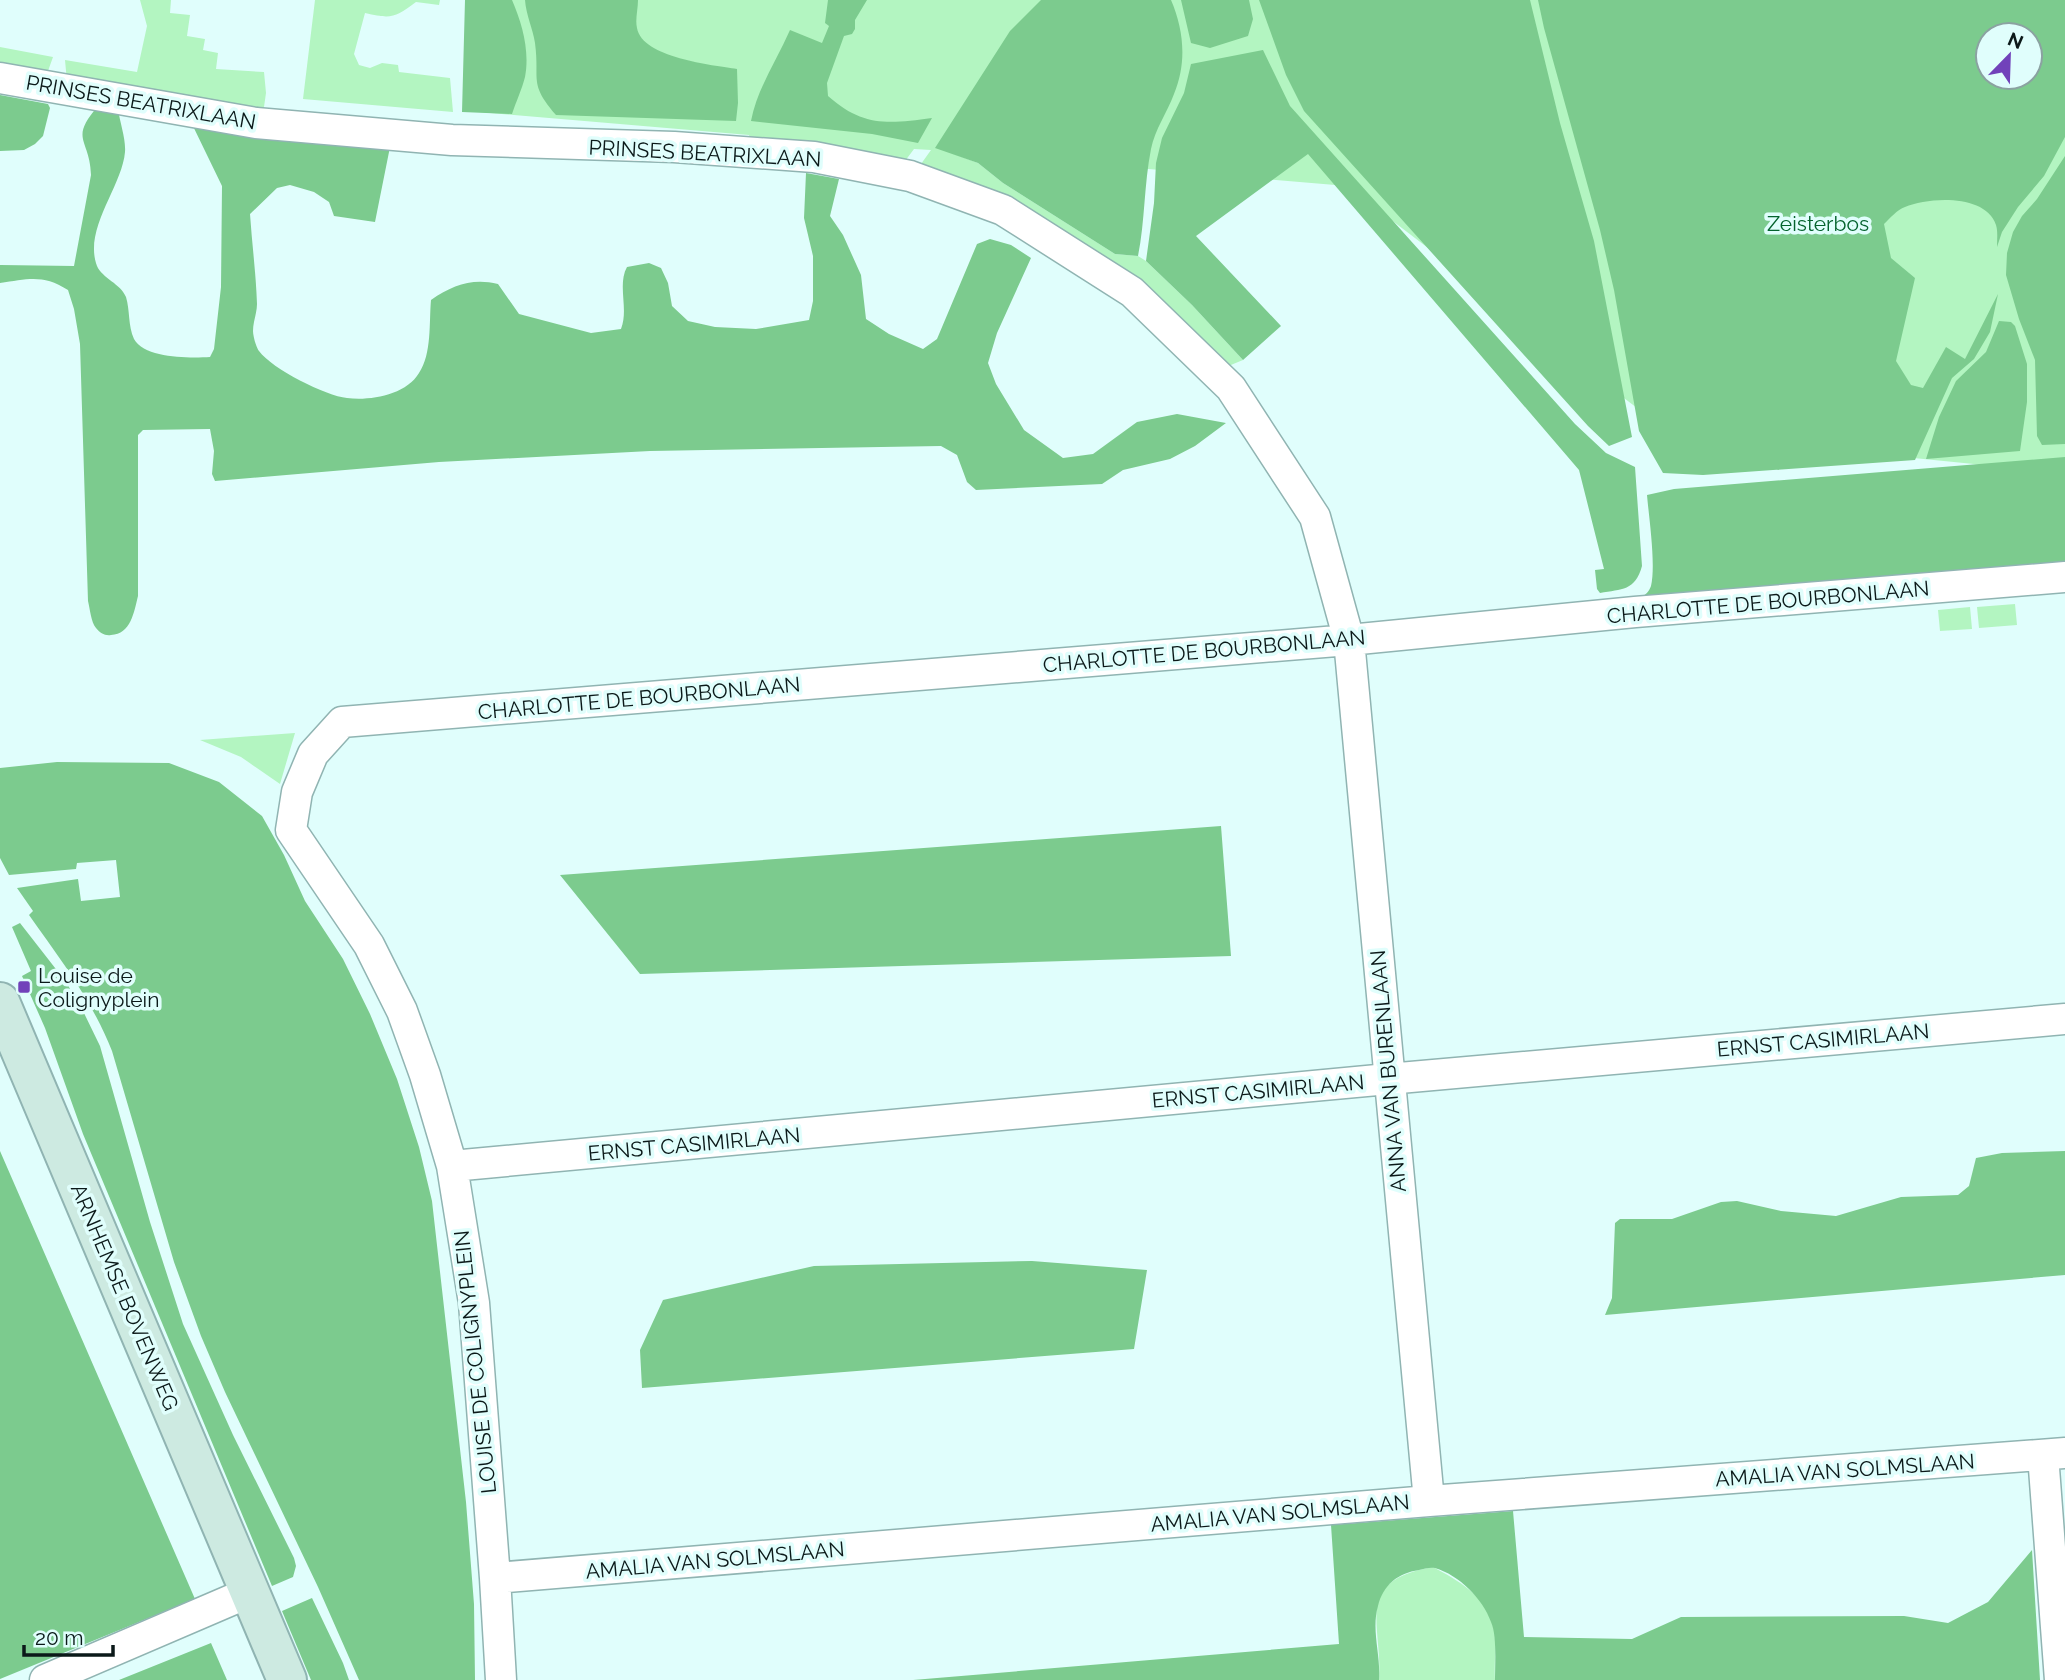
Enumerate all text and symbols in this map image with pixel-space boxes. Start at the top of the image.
north arrow [1974,21,2044,91]
text: N [2005,27,2027,53]
street label: PRINSES BEATRIXLAAN [24,69,258,135]
street label: PRINSES BEATRIXLAAN [588,134,822,172]
park label: Zeisterbos [1767,211,1869,236]
street label: CHARLOTTE DE BOURBONLAAN [1606,575,1930,629]
street label: CHARLOTTE DE BOURBONLAAN [1042,624,1366,678]
street label: CHARLOTTE DE BOURBONLAAN [477,671,801,725]
street label: ANNA VAN BURENLAAN [1365,949,1411,1193]
place label: Louise de Colignyplein [38,963,159,1012]
marker: Louise de Colignyplein [16,979,32,995]
street label: ERNST CASIMIRLAAN [1716,1018,1930,1062]
street label: ERNST CASIMIRLAAN [1151,1069,1365,1113]
street label: ERNST CASIMIRLAAN [587,1122,801,1166]
street label: ARNHEMSE BOVENWEG [66,1180,184,1414]
street label: LOUISE DE COLIGNYPLEIN [449,1229,501,1495]
street label: AMALIA VAN SOLMSLAAN [1714,1448,1976,1492]
street label: AMALIA VAN SOLMSLAAN [1149,1489,1411,1537]
street label: AMALIA VAN SOLMSLAAN [584,1536,846,1584]
scale bar [24,1614,114,1658]
text: 20 m [35,1625,83,1650]

